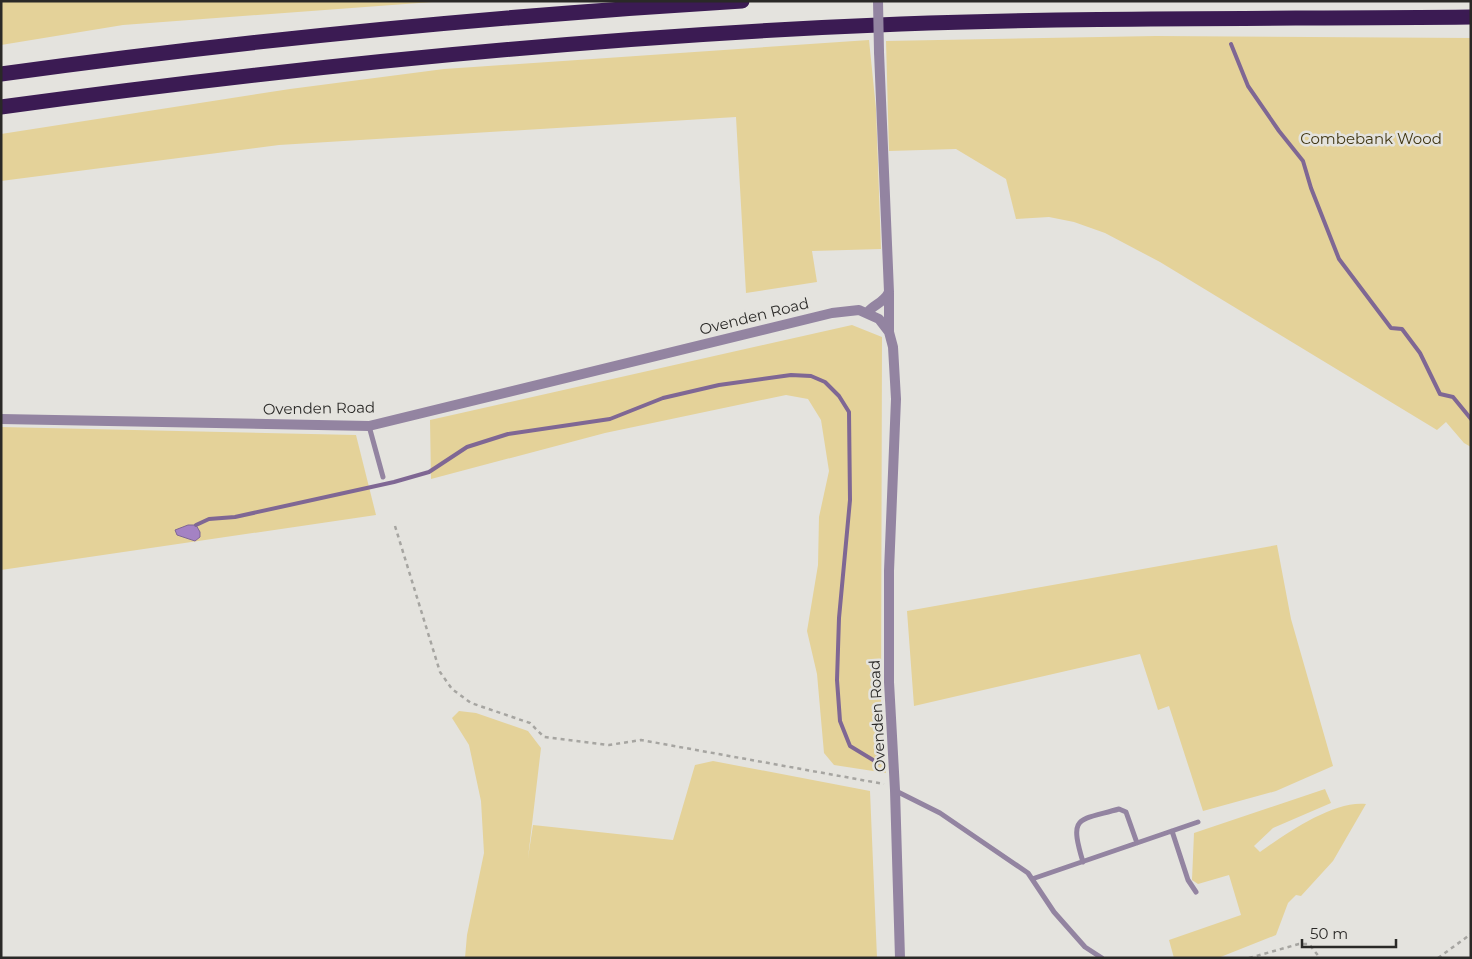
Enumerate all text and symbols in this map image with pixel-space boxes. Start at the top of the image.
park label: Combebank Wood [1300,129,1442,148]
street label: Ovenden Road [697,293,811,339]
street label: Ovenden Road [263,398,375,418]
street label: Ovenden Road [865,659,889,773]
scale bar [1302,916,1396,948]
text: 50 m [1310,924,1348,943]

